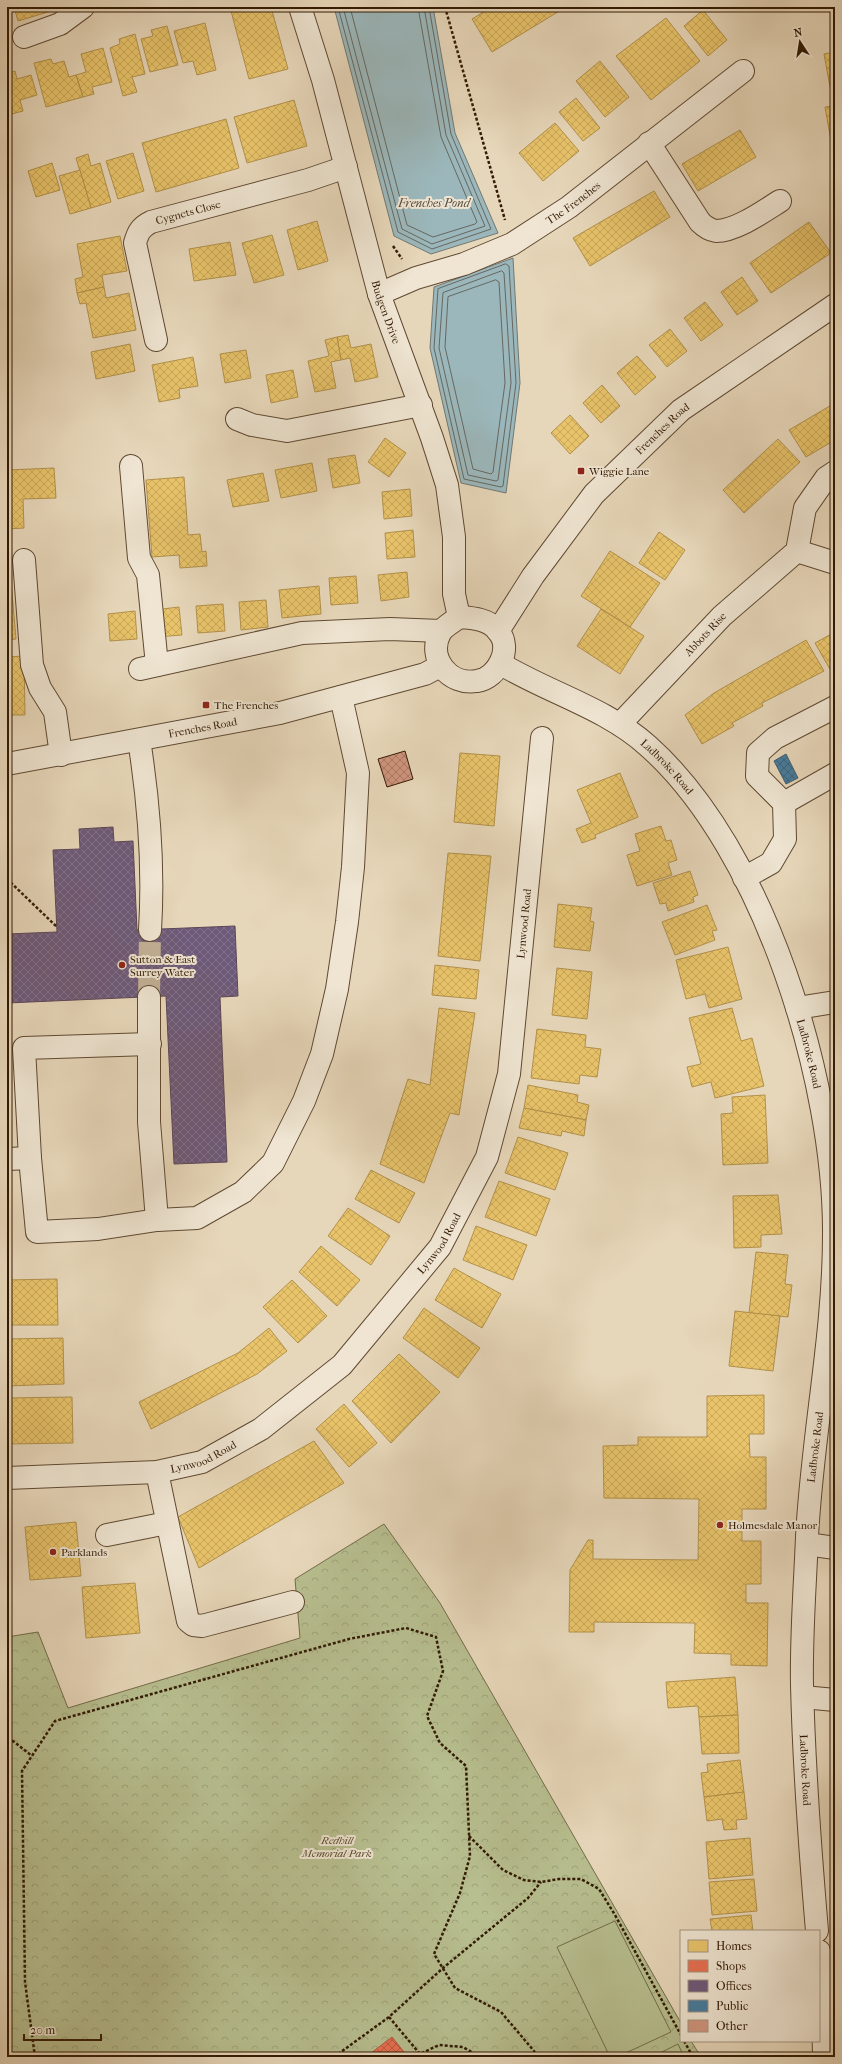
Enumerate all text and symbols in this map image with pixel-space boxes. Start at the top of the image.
north arrow [780,22,820,62]
text: N [793,25,804,40]
street label: The Frenches [544,179,603,227]
water label: Frenches Pond [397,196,472,210]
street label: Cygnets Close [154,198,223,227]
street label: Budgen Drive [369,279,403,346]
street label: Frenches Road [633,400,693,458]
place label: Wiggie Lane [588,465,650,478]
marker: Wiggie Lane [576,466,586,476]
street label: Abbots Rise [681,609,729,659]
place label: The Frenches [214,699,278,712]
marker: The Frenches [201,700,211,710]
street label: Frenches Road [167,715,239,741]
street label: Ladbroke Road [638,736,697,798]
street label: Lynwood Road [514,887,534,959]
place label: Sutton & East Surrey Water [130,953,195,979]
marker: Sutton & East Surrey Water [117,960,127,970]
street label: Ladbroke Road [794,1018,824,1091]
street label: Lynwood Road [415,1210,464,1277]
street label: Ladbroke Road [805,1410,826,1483]
street label: Lynwood Road [169,1438,239,1476]
place label: Holmesdale Manor [728,1519,818,1532]
marker: Holmesdale Manor [715,1520,725,1530]
place label: Parklands [61,1546,107,1559]
marker: Parklands [48,1547,58,1557]
street label: Ladbroke Road [797,1734,814,1807]
park label: Redhill Memorial Park [301,1834,372,1860]
legend [680,1930,820,2042]
text: Homes [716,1939,752,1953]
text: Shops [716,1959,746,1973]
text: Offices [716,1979,752,1993]
text: Public [716,1999,748,2013]
scale bar [24,2016,101,2042]
text: Other [716,2019,748,2033]
text: 20 m [30,2023,55,2037]

